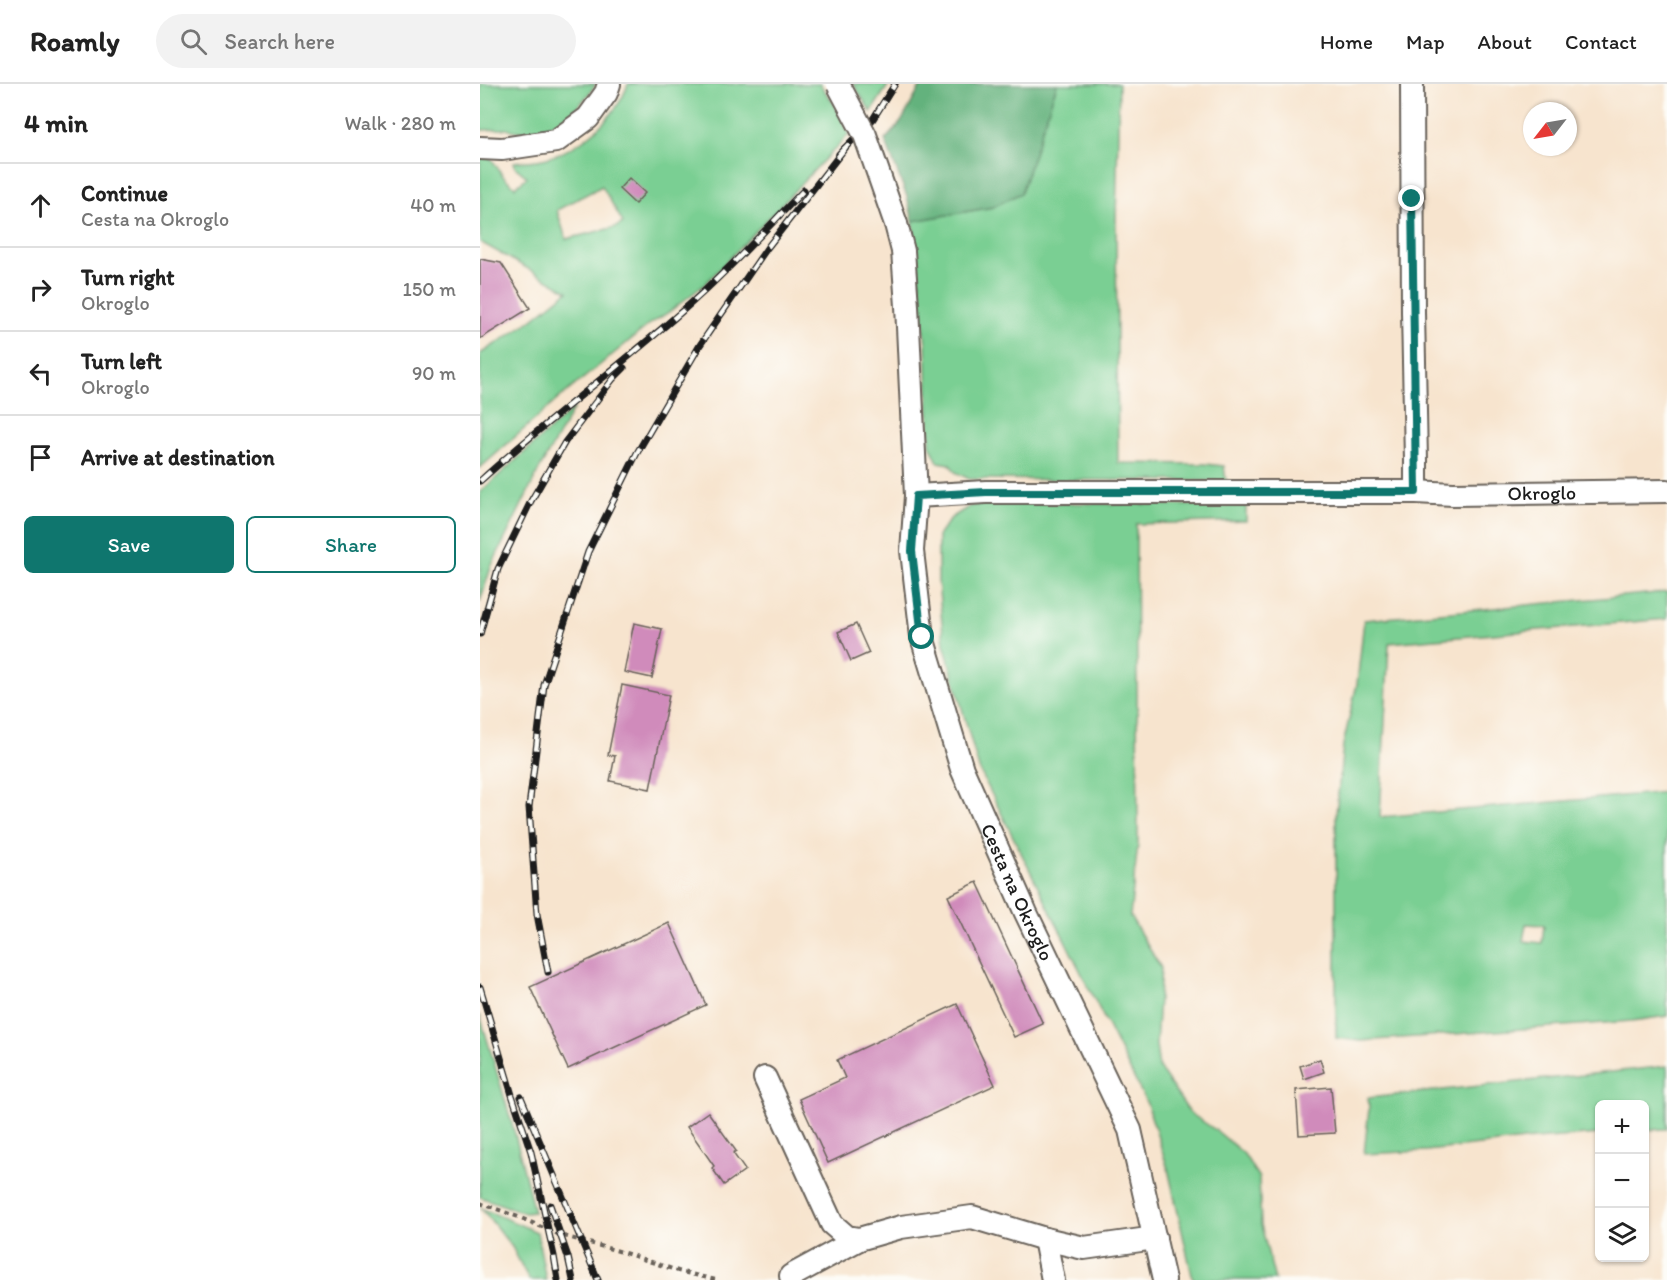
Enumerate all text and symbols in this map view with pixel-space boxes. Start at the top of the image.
search box [156,14,576,68]
text: Roamly [30,24,120,58]
icon: search [177,25,210,58]
text: Search here [225,28,335,55]
text: Home [1320,29,1373,54]
text: Map [1406,29,1445,54]
text: About [1478,29,1532,54]
text: Contact [1565,29,1637,54]
north arrow [1523,102,1577,156]
text: 4 min [24,107,88,139]
text: Walk · 280 m [344,111,456,135]
text: Continue [81,180,168,207]
route end [1398,185,1424,211]
icon: ahead [24,189,57,222]
text: 40 m [410,193,456,217]
text: Cesta na Okroglo [81,207,229,231]
text: Turn right [81,264,175,291]
icon: right [24,273,57,306]
text: 150 m [403,277,456,301]
text: Okroglo [81,291,150,315]
text: Turn left [81,348,162,375]
icon: left [24,357,57,390]
text: 90 m [412,361,456,385]
text: Okroglo [81,375,150,399]
icon: arrive [24,441,57,474]
text: Arrive at destination [81,444,275,471]
street label: Okroglo [1507,480,1576,505]
button: Save [24,516,234,573]
button: Share [246,516,456,573]
route start [908,623,934,649]
street label: Cesta na Okroglo [976,820,1059,965]
map controls [1595,1100,1649,1262]
button: + [1595,1100,1649,1154]
button: − [1595,1154,1649,1208]
button: layers [1595,1208,1649,1262]

